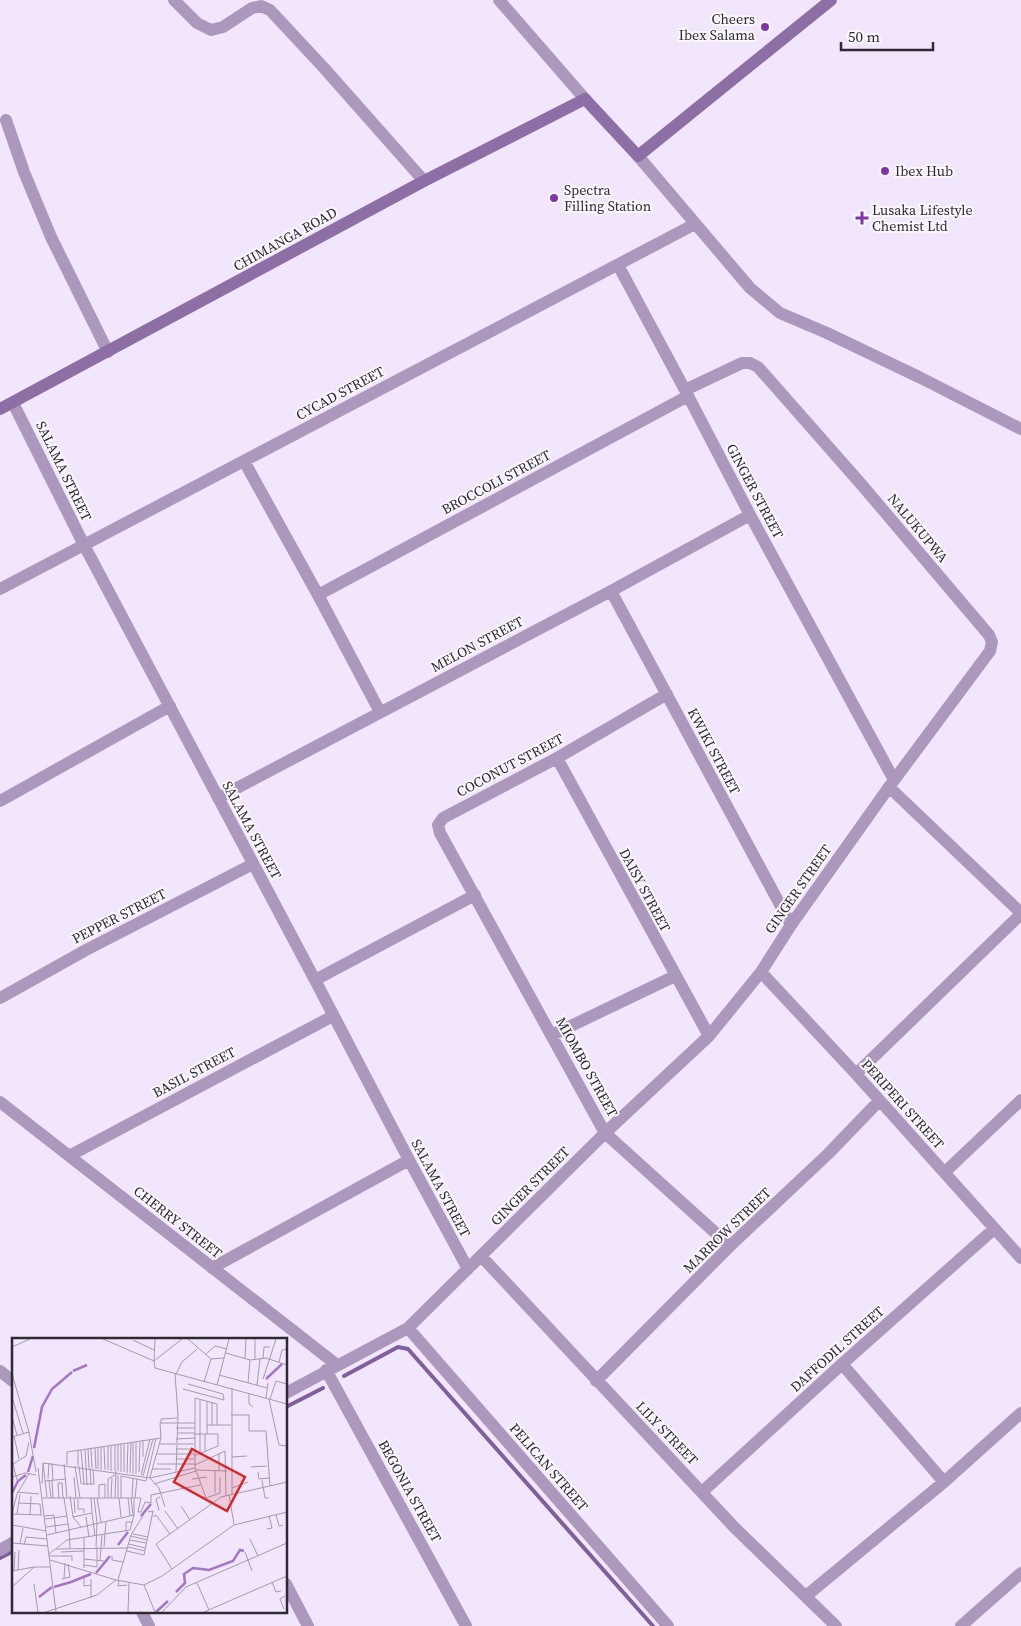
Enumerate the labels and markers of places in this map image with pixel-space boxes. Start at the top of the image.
place label: Cheers Ibex Salama [679,9,756,45]
marker: Cheers Ibex Salama [759,21,771,33]
place label: Ibex Hub [895,161,953,181]
marker: Ibex Hub [879,165,891,177]
place label: Spectra Filling Station [564,180,652,216]
marker: Spectra Filling Station [548,192,560,204]
place label: Lusaka Lifestyle Chemist Ltd [872,200,973,236]
marker: Lusaka Lifestyle Chemist Ltd [856,212,868,224]

